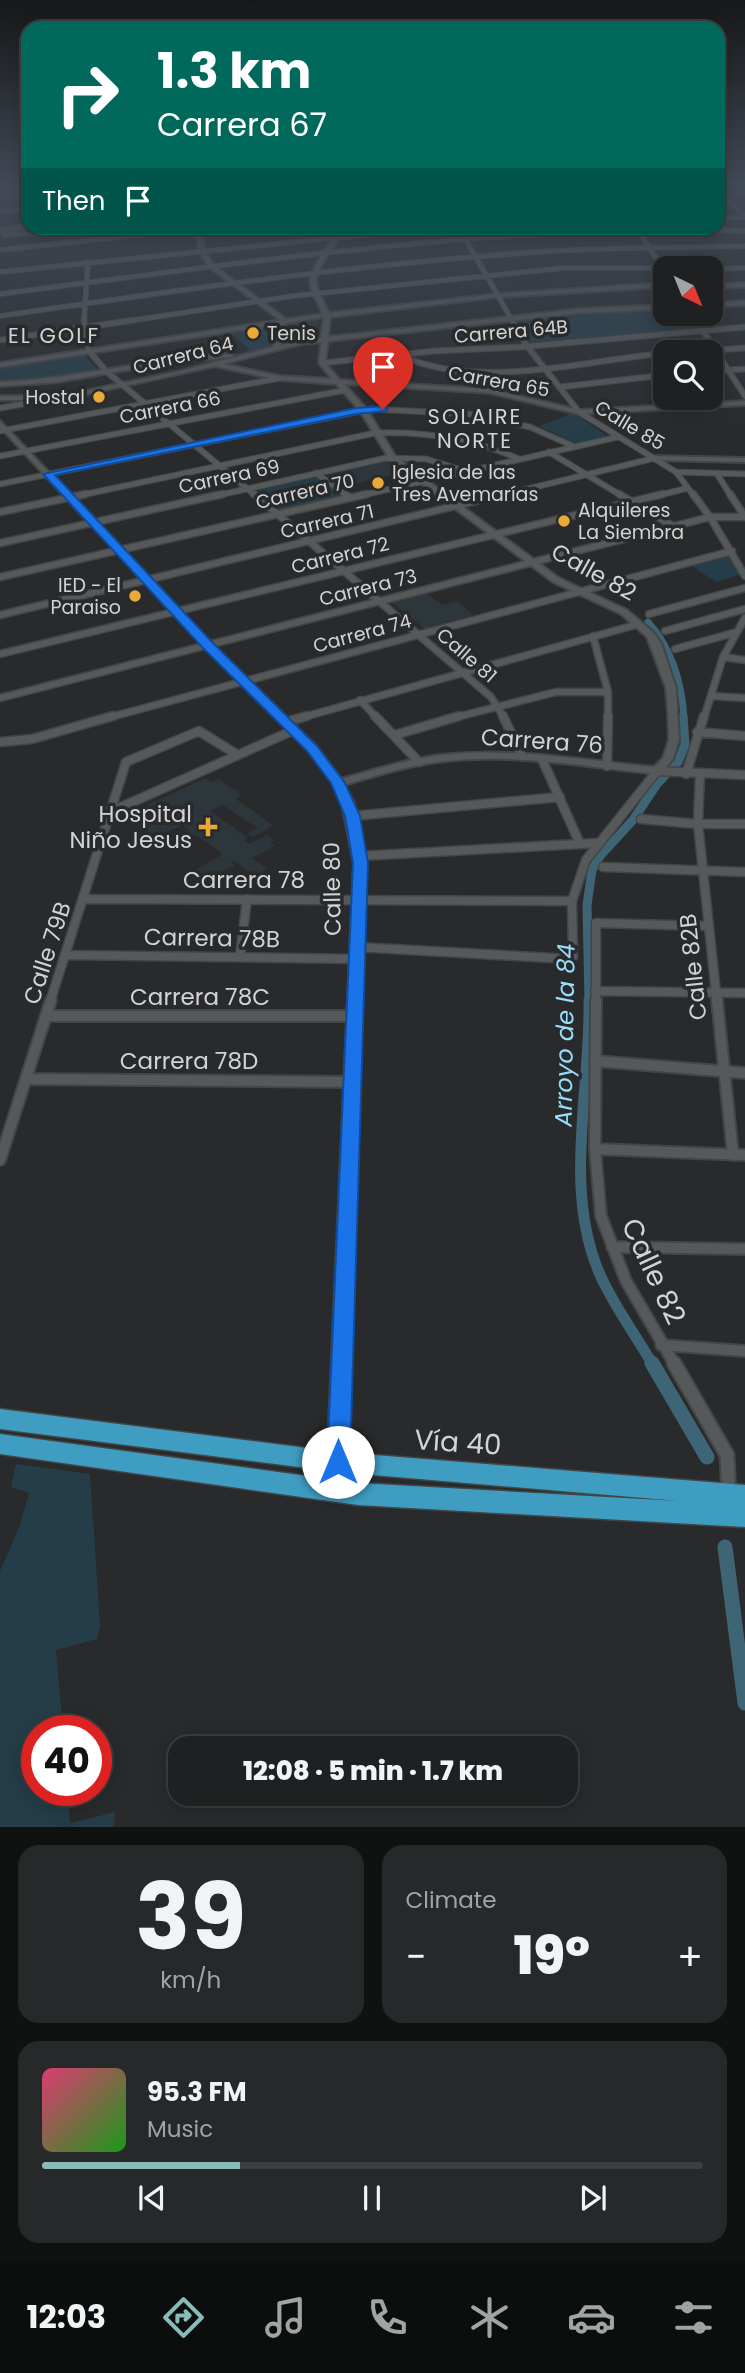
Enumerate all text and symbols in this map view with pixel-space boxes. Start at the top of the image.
text: 1.3 km [157,37,311,105]
icon: right [42,49,133,140]
text: Carrera 67 [157,102,327,147]
icon: arrive [119,182,157,220]
text: Then [42,183,105,219]
north arrow [653,256,723,326]
map controls [653,256,723,410]
street label: Carrera 64B [453,313,569,350]
place label: Tenis [267,320,316,347]
district label: EL GOLF [8,321,100,350]
marker: Tenis [245,325,261,341]
street label: Carrera 64 [130,330,236,381]
pin [353,337,413,409]
button: search [653,340,723,410]
icon: arrive [364,348,402,386]
street label: Carrera 65 [446,359,552,404]
place label: Hostal [25,384,85,411]
street label: Carrera 66 [117,384,223,431]
marker: Hostal [91,389,107,405]
street label: Calle 85 [590,394,670,457]
district label: SOLAIRE NORTE [428,402,522,455]
street label: Carrera 69 [176,453,282,500]
place label: Iglesia de las Tres Avemarías [392,459,538,508]
street label: Carrera 70 [253,467,357,516]
marker: Iglesia de las Tres Avemarías [370,475,386,491]
place label: Alquileres La Siembra [578,497,684,546]
street label: Carrera 71 [278,498,376,545]
marker: Alquileres La Siembra [556,513,572,529]
street label: Carrera 72 [288,530,392,581]
street label: Calle 82 [546,536,642,608]
street label: Carrera 73 [316,562,420,613]
place label: IED - El Paraiso [50,572,121,621]
marker: IED - El Paraiso [127,588,143,604]
street label: Carrera 74 [310,607,414,660]
street label: Calle 81 [431,622,503,689]
street label: Carrera 76 [480,721,604,761]
place label: Hospital Niño Jesus [69,798,192,856]
marker: Hospital Niño Jesus [198,817,218,837]
street label: Calle 80 [315,842,349,936]
street label: Carrera 78 [183,864,305,896]
street label: Calle 79B [15,898,79,1008]
street label: Calle 82B [672,912,714,1022]
street label: Carrera 78B [144,921,280,955]
water label: Arroyo de la 84 [546,943,583,1128]
street label: Carrera 78C [130,981,270,1013]
street label: Carrera 78D [120,1045,258,1077]
street label: Calle 82 [612,1212,695,1331]
street label: Vía 40 [413,1420,503,1465]
position arrow [301,1425,375,1499]
speed limit sign: 40 [21,1715,112,1806]
text: 12:08 · 5 min · 1.7 km [243,1753,503,1789]
text: 39 [135,1853,246,1981]
text: Climate [406,1884,496,1916]
text: 19° [513,1919,590,1992]
text: − [406,1930,426,1983]
text: + [677,1930,703,1983]
text: km/h [160,1964,221,1996]
text: 95.3 FM [147,2074,247,2110]
text: Music [147,2113,213,2145]
icon: previous [133,2179,171,2217]
icon: pause [353,2179,391,2217]
icon: next [574,2179,612,2217]
icon: directions [159,2293,208,2342]
icon: music [261,2293,310,2342]
icon: phone [363,2293,412,2342]
icon: climate [465,2293,514,2342]
icon: car [567,2293,616,2342]
icon: filters [669,2293,718,2342]
text: 12:03 [27,2294,106,2339]

